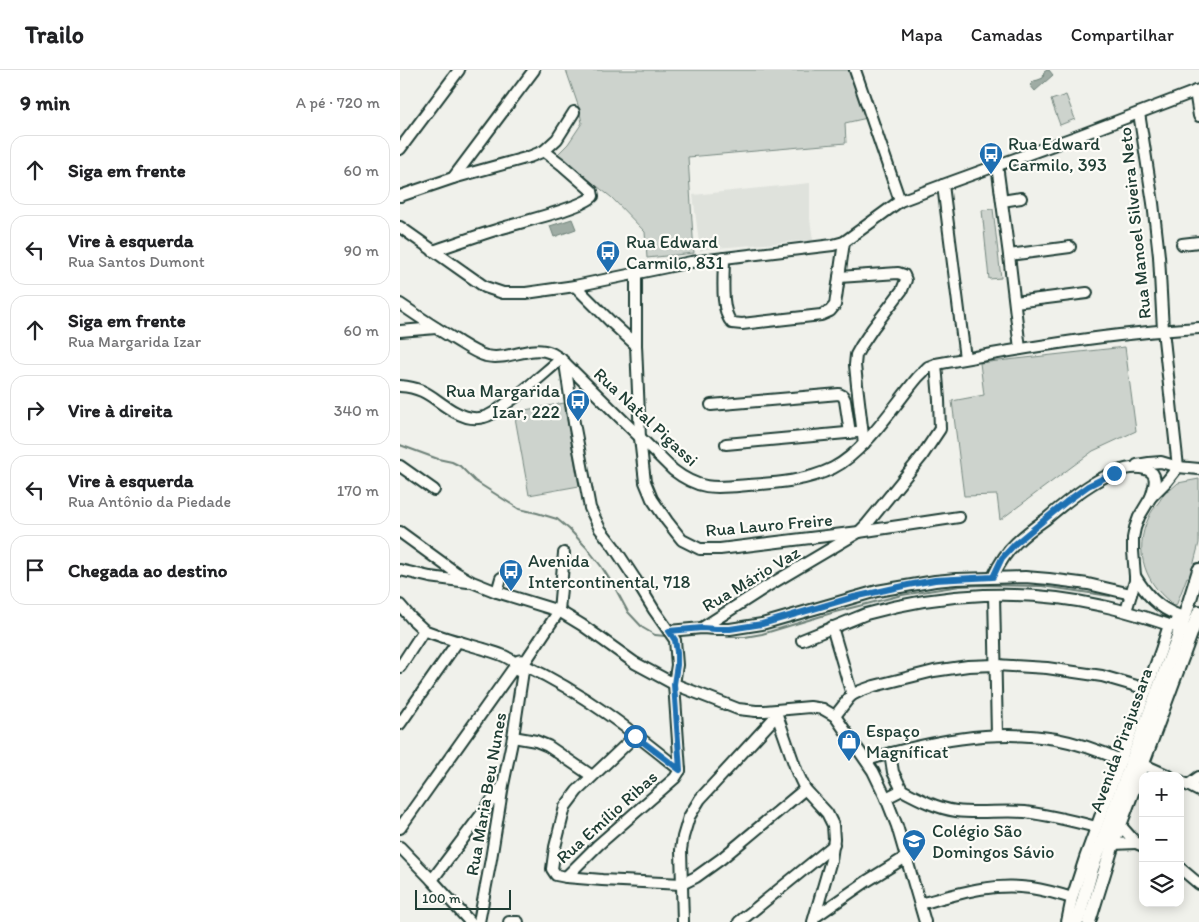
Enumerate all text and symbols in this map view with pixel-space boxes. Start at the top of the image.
text: Trailo [25,20,84,49]
text: Mapa [901,24,943,46]
text: Camadas [971,24,1043,46]
text: Compartilhar [1071,24,1174,46]
text: 9 min [20,90,70,115]
text: A pé · 720 m [296,93,380,112]
street label: Rua Manoel Silveira Neto [1114,126,1156,320]
place label: Rua Edward Carmilo, 393 [1008,133,1107,176]
bus stop icon: Rua Edward Carmilo, 393 [978,141,1004,175]
icon: ahead [21,156,49,184]
text: Siga em frente [68,159,186,182]
text: 60 m [344,161,379,180]
text: Vire à esquerda [68,229,194,252]
place label: Rua Edward Carmilo, 831 [626,231,724,274]
icon: left [21,236,49,264]
bus stop icon: Rua Edward Carmilo, 831 [595,239,621,273]
text: 90 m [344,241,379,260]
text: Rua Santos Dumont [68,252,205,271]
text: Siga em frente [68,309,186,332]
icon: ahead [21,316,49,344]
text: 60 m [344,321,379,340]
text: Rua Margarida Izar [68,332,201,351]
street label: Rua Natal Pigassi [589,363,703,471]
place label: Rua Margarida Izar, 222 [446,380,561,423]
bus stop icon: Rua Margarida Izar, 222 [565,388,591,422]
icon: right [21,396,49,424]
text: Vire à direita [68,399,173,422]
text: 340 m [334,401,379,420]
route end [1103,462,1126,485]
text: Vire à esquerda [68,469,194,492]
icon: left [21,476,49,504]
text: 170 m [337,481,379,500]
text: Rua Antônio da Piedade [68,492,231,511]
street label: Rua Lauro Freire [705,508,833,542]
street label: Rua Mário Vaz [698,541,804,617]
place label: Avenida Intercontinental, 718 [528,550,691,593]
icon: arrive [21,556,49,584]
bus stop icon: Avenida Intercontinental, 718 [498,558,524,592]
text: Chegada ao destino [68,559,227,582]
street label: Avenida Pirajussara [1085,665,1157,815]
street label: Rua Maria Beu Nunes [461,711,511,877]
place label: Espaço Magníficat [866,720,949,763]
route start [624,725,647,748]
shop icon: Espaço Magníficat [836,728,862,762]
street label: Rua Emílio Ribas [552,766,662,868]
map controls [1139,772,1184,907]
button: + [1139,772,1184,817]
button: − [1139,817,1184,862]
place label: Colégio São Domingos Sávio [932,820,1055,863]
school or university icon: Colégio São Domingos Sávio [901,828,927,862]
button: layers [1139,862,1184,907]
scale bar [415,887,511,910]
text: 100 m [422,890,461,907]

